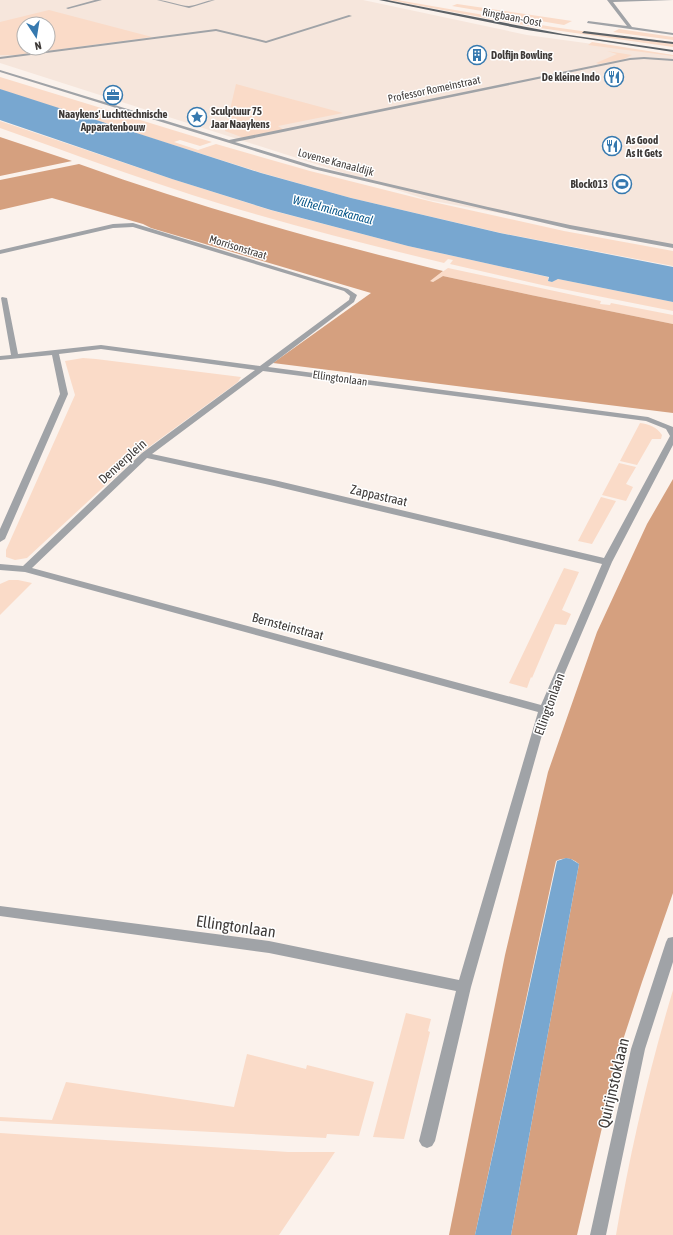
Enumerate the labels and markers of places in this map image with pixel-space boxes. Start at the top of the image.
building icon: Dolfijn Bowling [466,44,488,66]
place label: Dolfijn Bowling [491,49,553,61]
restaurant icon: De kleine Indo [603,66,625,88]
place label: De kleine Indo [542,71,600,83]
office icon: Naaykens' Luchttechnische Apparatenbouw [102,84,124,106]
place label: Sculptuur 75 Jaar Naaykens [210,105,270,130]
place icon: Sculptuur 75 Jaar Naaykens [186,106,208,128]
place label: Naaykens' Luchttechnische Apparatenbouw [58,108,168,133]
place label: As Good As It Gets [625,134,662,159]
restaurant icon: As Good As It Gets [601,135,623,157]
sports icon: Block013 [611,173,633,195]
place label: Block013 [570,178,608,190]

